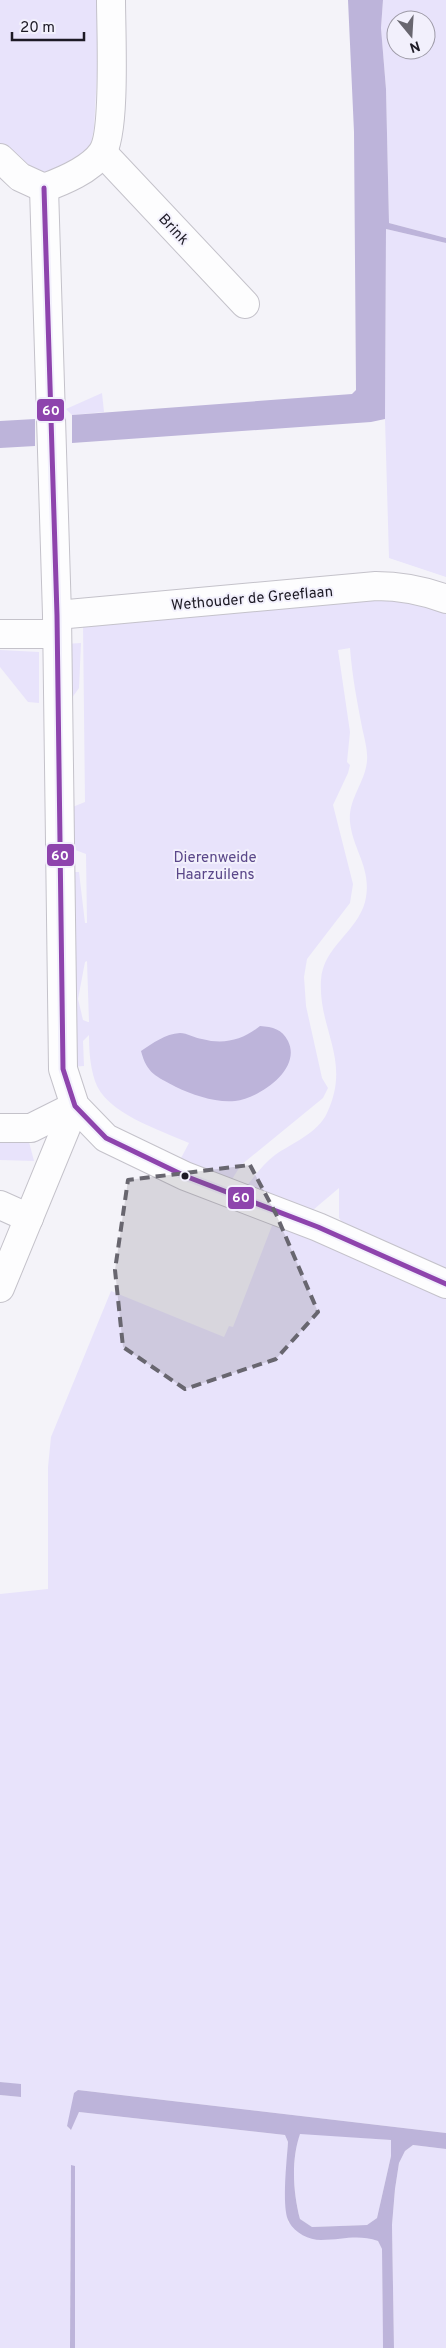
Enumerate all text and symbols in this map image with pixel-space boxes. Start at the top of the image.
scale bar [12,10,85,42]
north arrow [386,10,436,60]
text: 20 m [20,19,55,38]
text: N [407,36,422,56]
street label: Brink [154,210,192,250]
line badge: 60 [36,398,65,422]
text: 60 [42,403,60,420]
street label: Wethouder de Greeflaan [170,583,334,616]
line badge: 60 [46,843,75,867]
text: 60 [51,848,69,865]
park label: Dierenweide Haarzuilens [173,849,257,885]
unlabelled marker [180,1171,190,1181]
line badge: 60 [227,1186,255,1210]
text: 60 [232,1190,250,1207]

